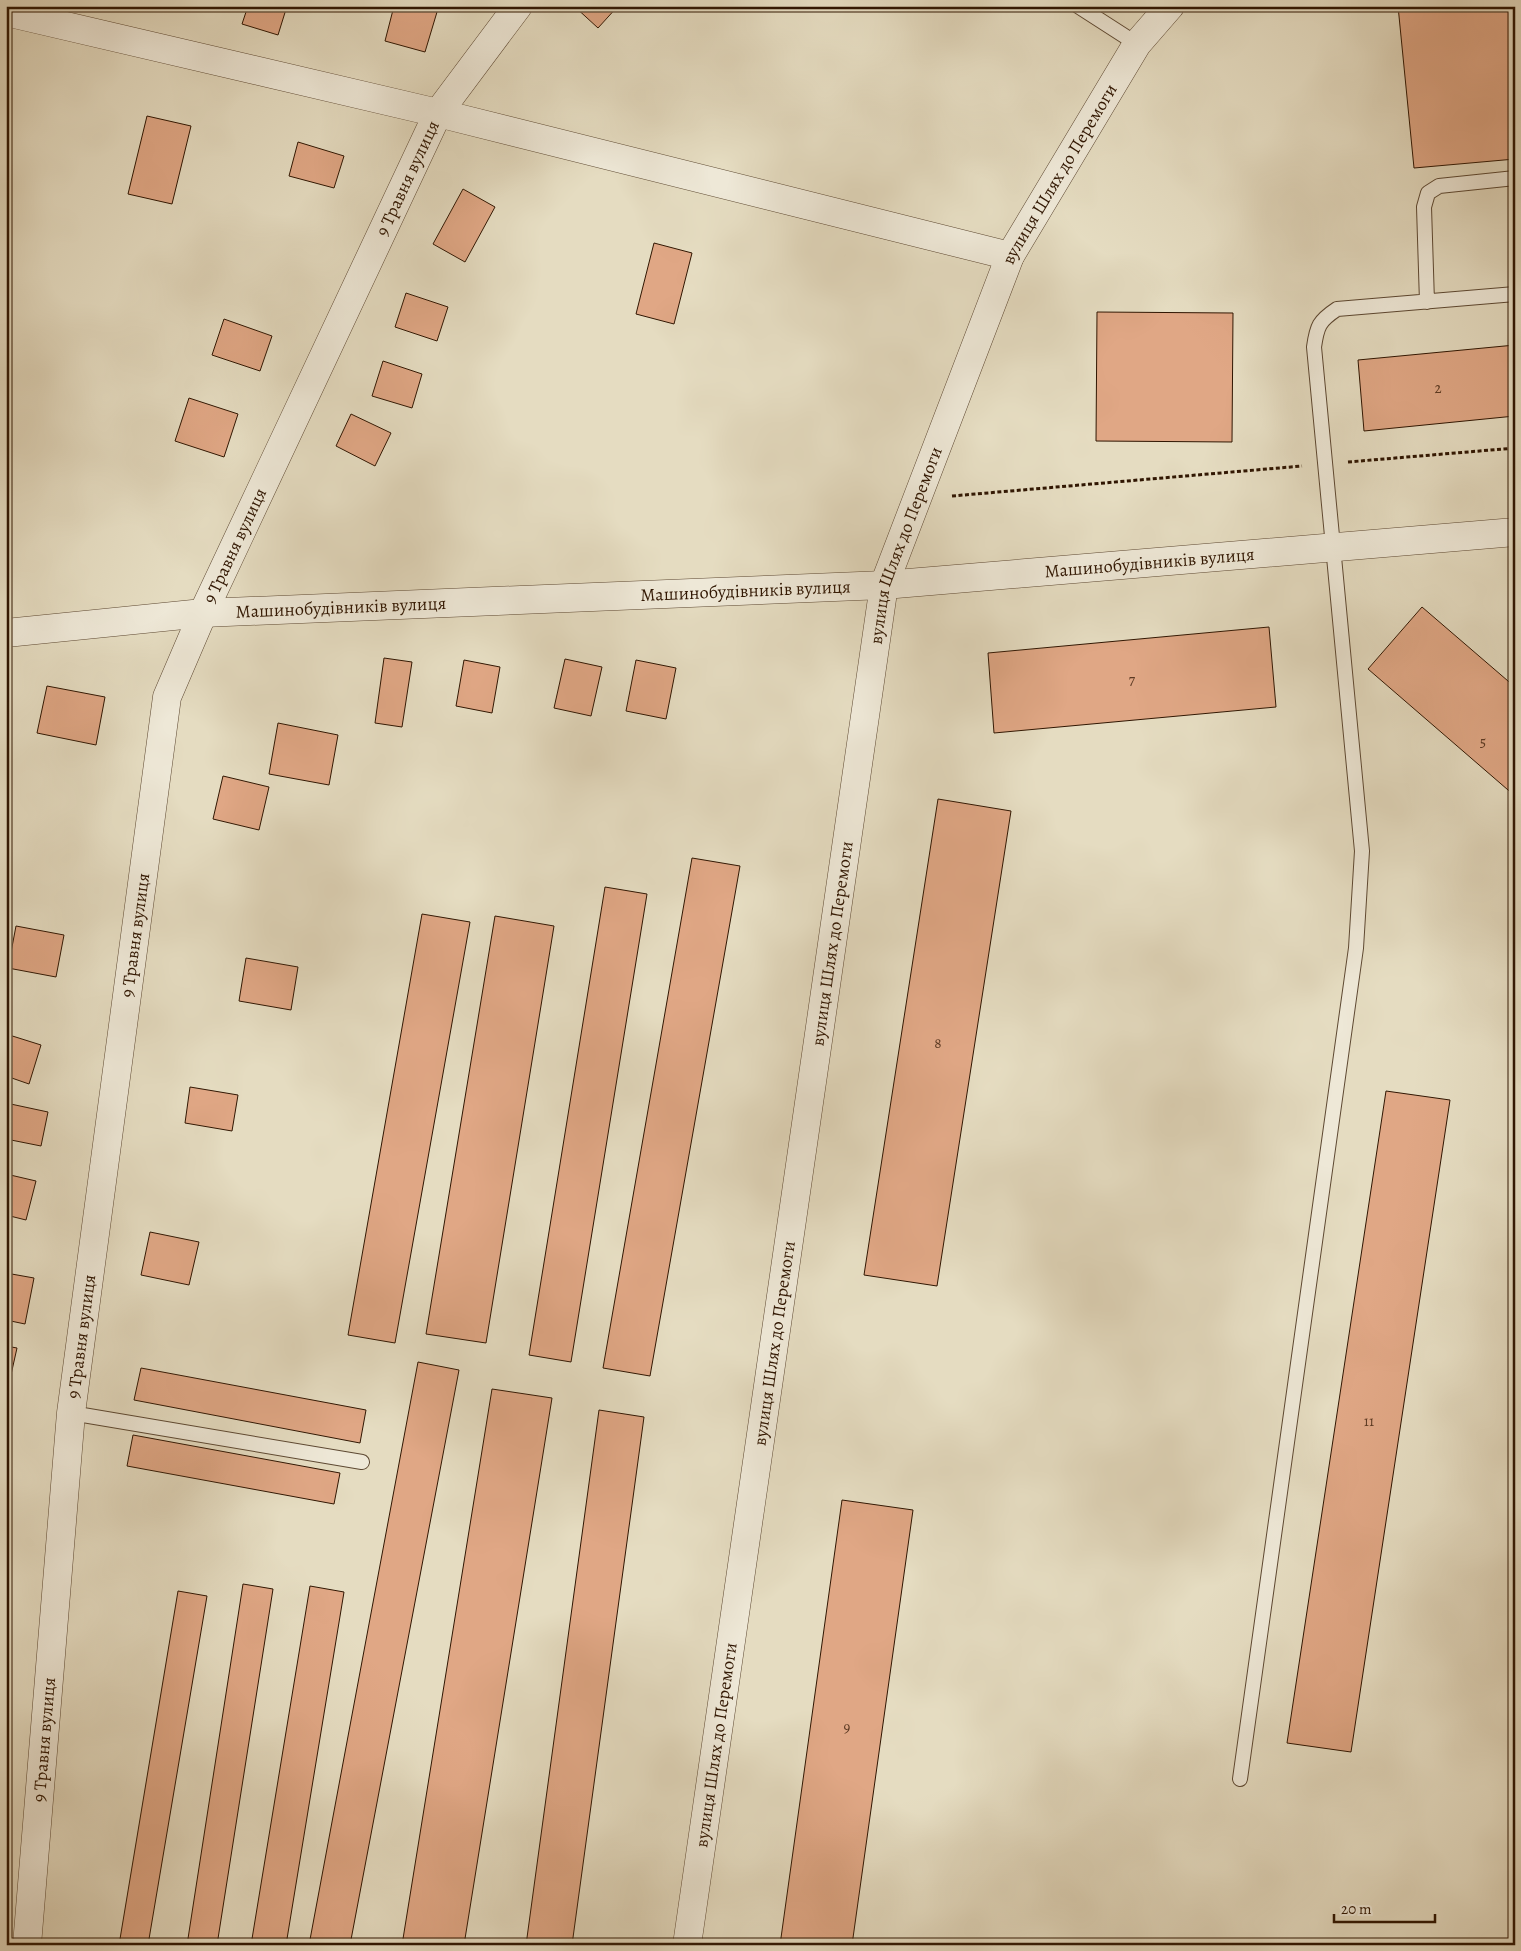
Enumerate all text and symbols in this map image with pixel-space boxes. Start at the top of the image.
street label: вулиця Шлях до Перемоги [996,79,1123,268]
street label: 9 Травня вулиця [370,117,445,240]
house number: 2 [1434,378,1442,398]
street label: вулиця Шлях до Перемоги [864,443,948,646]
street label: 9 Травня вулиця [197,484,272,607]
street label: Машинобудівників вулиця [1044,542,1255,583]
street label: Машинобудівників вулиця [640,574,851,607]
street label: Машинобудівників вулиця [235,591,447,624]
house number: 7 [1129,670,1136,690]
house number: 5 [1480,732,1486,752]
street label: вулиця Шлях до Перемоги [805,839,859,1048]
street label: 9 Травня вулиця [115,871,155,999]
house number: 8 [934,1033,942,1053]
street label: вулиця Шлях до Перемоги [747,1239,801,1447]
street label: 9 Травня вулиця [61,1273,101,1400]
house number: 11 [1364,1411,1374,1431]
street label: вулиця Шлях до Перемоги [689,1641,743,1849]
street label: 9 Травня вулиця [27,1676,61,1803]
house number: 9 [844,1717,851,1737]
scale bar [1334,1891,1435,1923]
text: 20 m [1341,1899,1372,1919]

